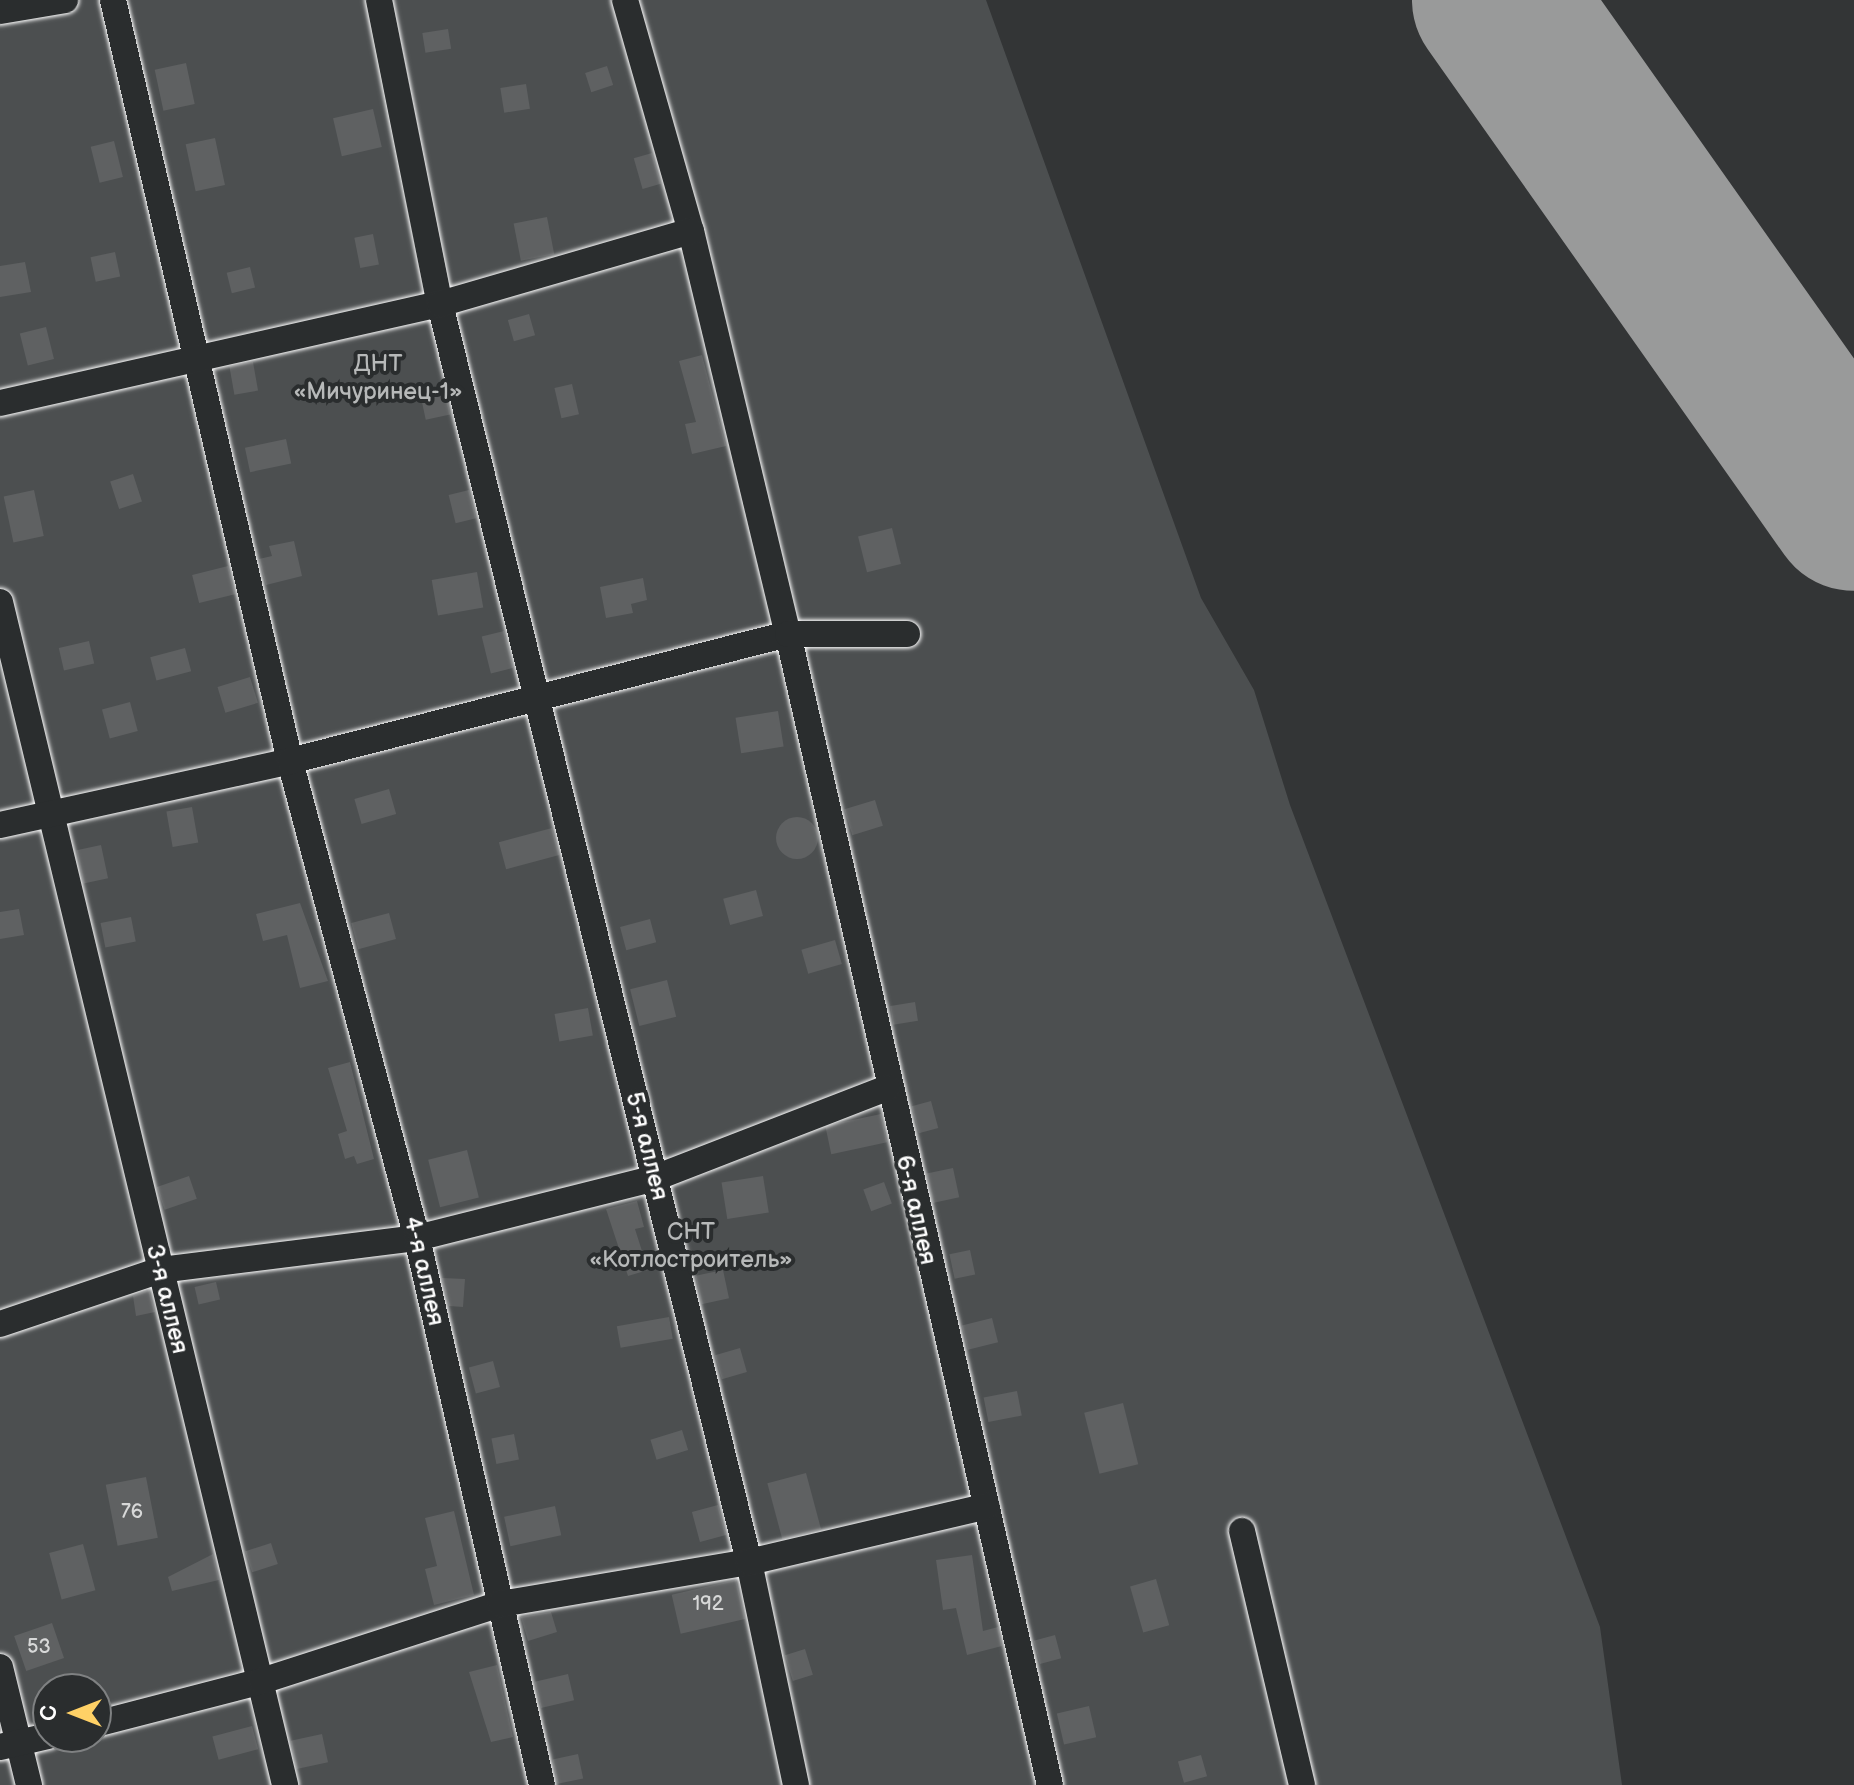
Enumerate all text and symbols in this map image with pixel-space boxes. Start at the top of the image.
park label: ДНТ «Мичуринец-1» [293,350,463,406]
street label: 5-я аллея [620,1089,674,1203]
street label: 6-я аллея [889,1152,943,1268]
street label: 4-я аллея [397,1214,451,1328]
park label: СНТ «Котлостроитель» [589,1218,793,1274]
street label: 3-я аллея [140,1241,194,1357]
house number: 76 [121,1500,143,1524]
house number: 192 [692,1592,724,1616]
house number: 53 [27,1635,51,1659]
north arrow [32,1673,112,1753]
text: С [36,1705,63,1721]

